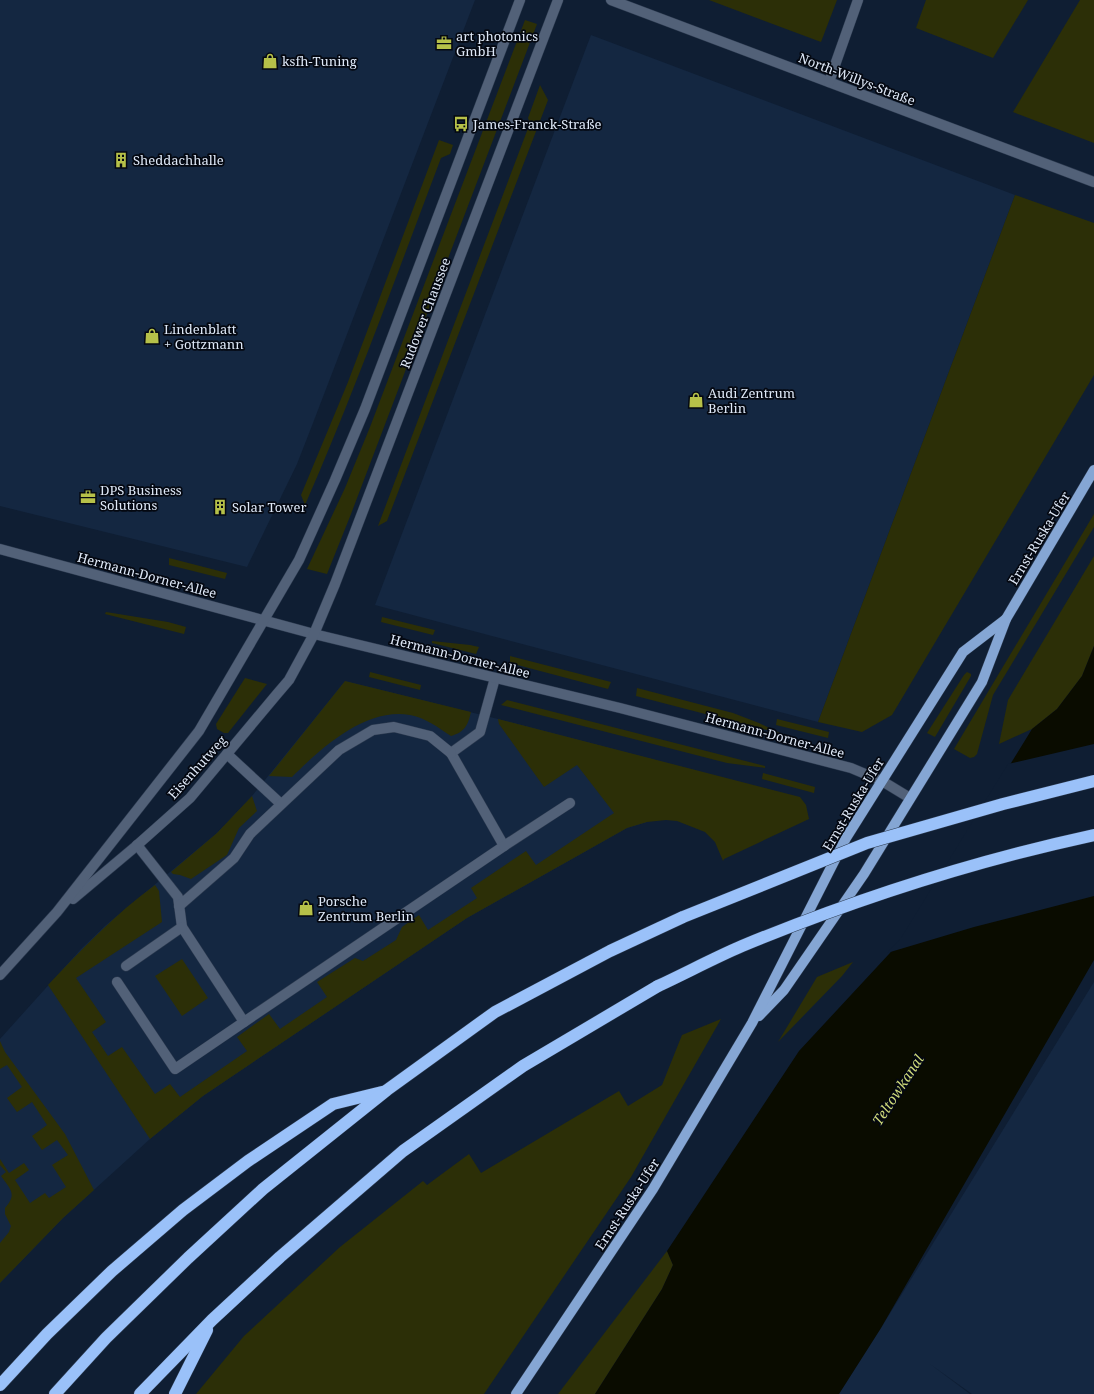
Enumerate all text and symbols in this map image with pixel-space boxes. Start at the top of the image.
place label: art photonics GmbH [456,27,538,60]
office icon: art photonics GmbH [435,34,453,52]
street label: North-Willys-Straße [796,48,918,110]
shop icon: ksfh-Tuning [261,52,279,70]
place label: ksfh-Tuning [282,52,357,70]
bus stop icon: James-Franck-Straße [452,115,470,133]
place label: James-Franck-Straße [472,115,602,133]
building icon: Sheddachhalle [112,151,130,169]
place label: Sheddachhalle [133,151,224,169]
street label: Rudower Chaussee [396,255,454,371]
place label: Lindenblatt + Gottzmann [164,320,244,353]
shop icon: Lindenblatt + Gottzmann [143,327,161,345]
place label: Audi Zentrum Berlin [708,384,795,417]
shop icon: Audi Zentrum Berlin [687,391,705,409]
place label: DPS Business Solutions [100,481,182,514]
office icon: DPS Business Solutions [79,488,97,506]
street label: Ernst-Ruska-Ufer [1004,488,1074,588]
building icon: Solar Tower [211,498,229,516]
place label: Solar Tower [232,498,307,516]
street label: Hermann-Dorner-Allee [75,548,219,602]
street label: Hermann-Dorner-Allee [388,630,532,682]
street label: Hermann-Dorner-Allee [703,708,847,762]
street label: Eisenhutweg [164,731,230,803]
street label: Ernst-Ruska-Ufer [818,754,888,854]
place label: Porsche Zentrum Berlin [318,892,414,925]
shop icon: Porsche Zentrum Berlin [297,899,315,917]
water label: Teltowkanal [868,1050,928,1129]
street label: Ernst-Ruska-Ufer [591,1155,663,1253]

